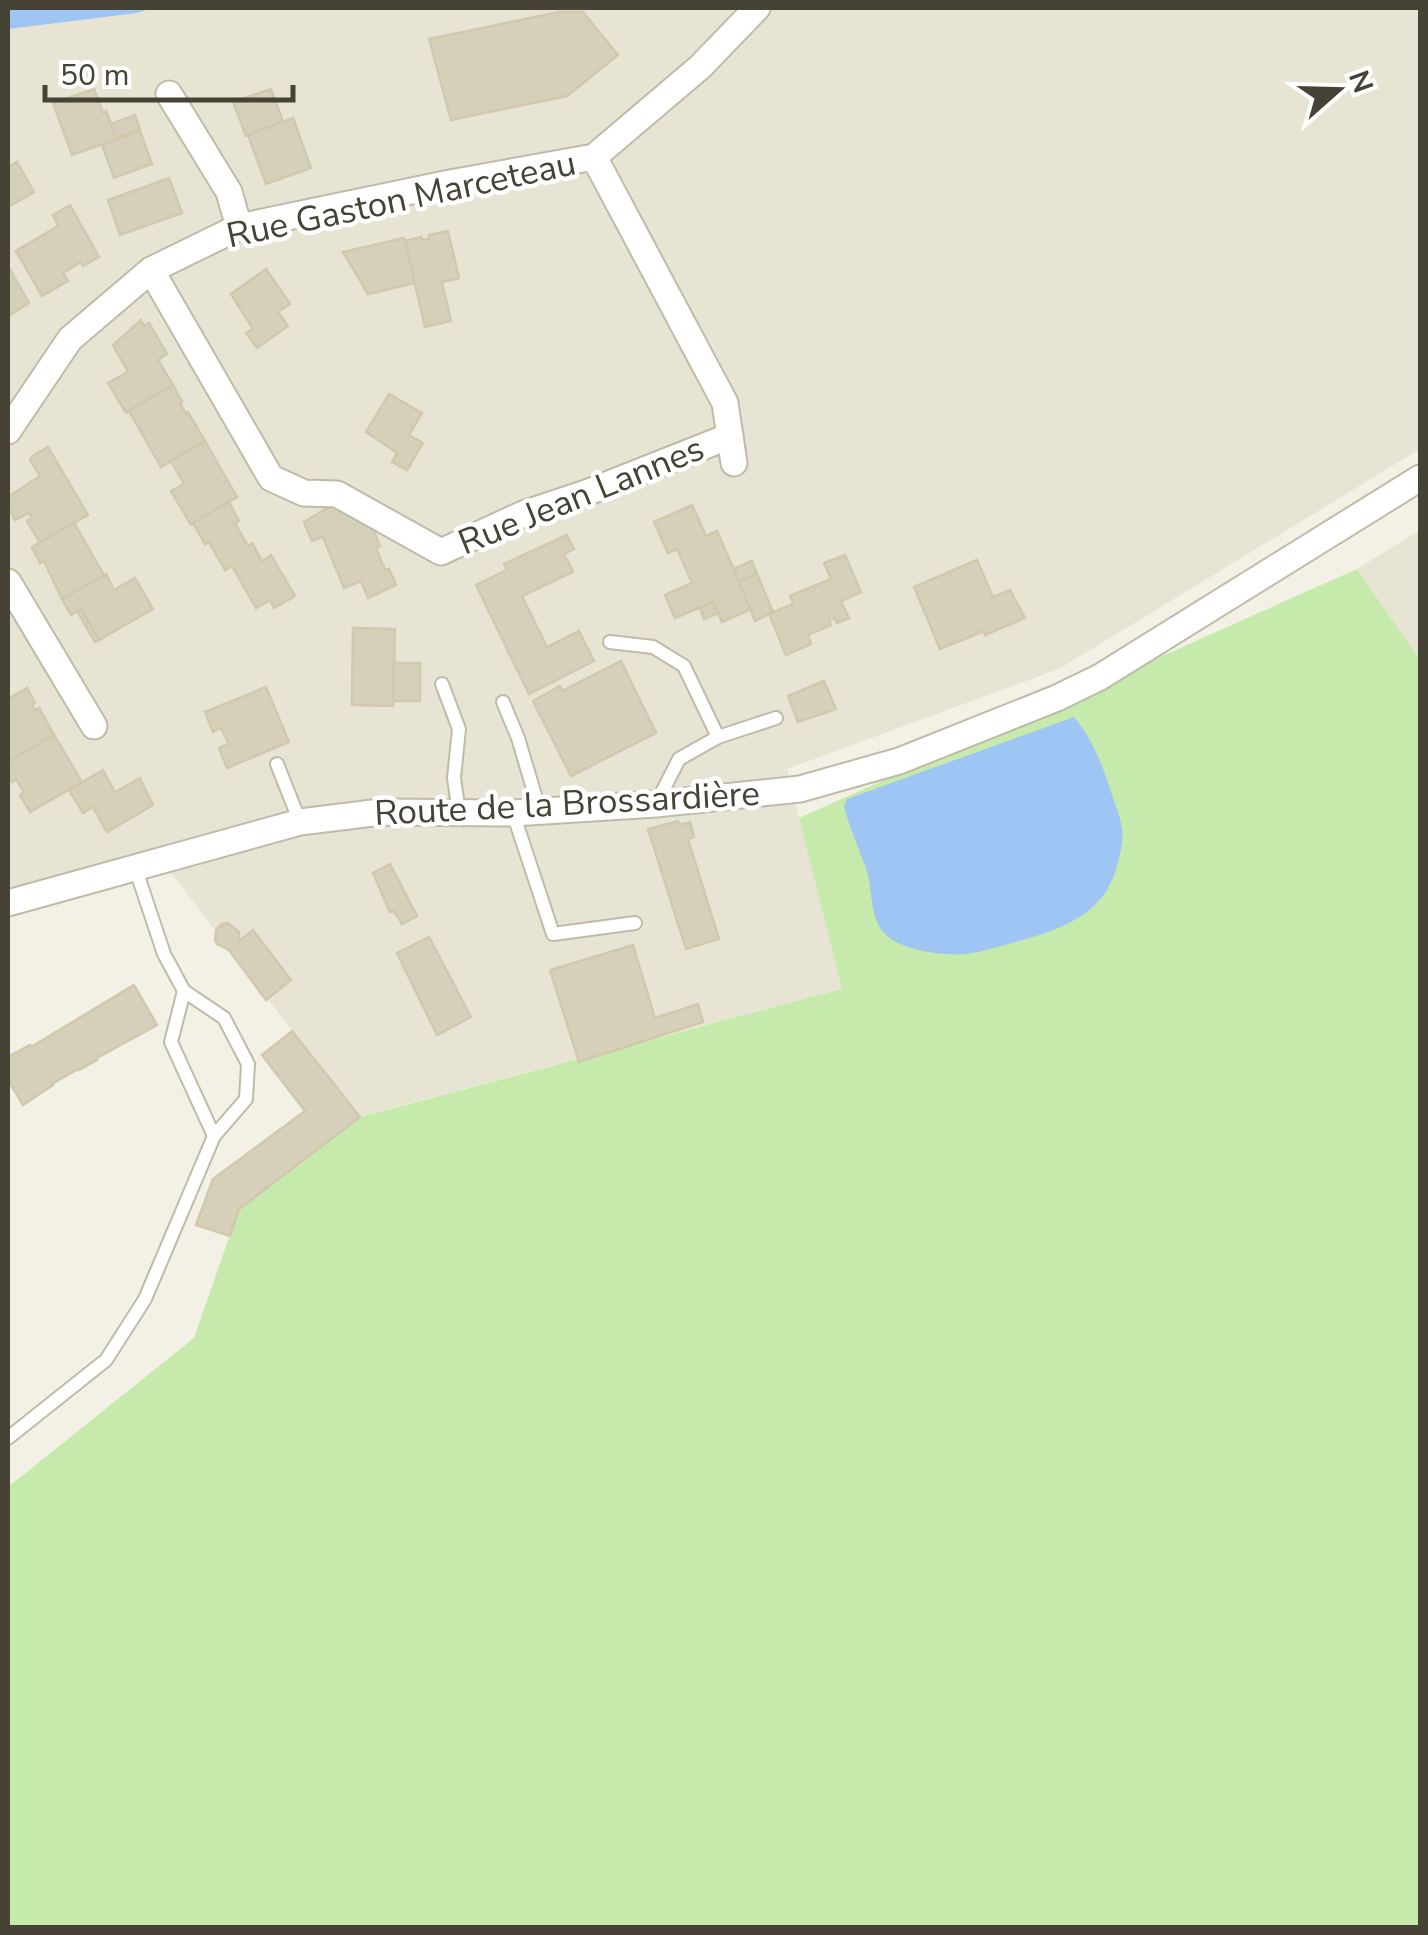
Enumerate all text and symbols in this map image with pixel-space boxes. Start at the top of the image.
scale bar [45,40,292,102]
north arrow [1288,40,1388,140]
text: 50 m [60,55,129,96]
text: N [1339,65,1382,98]
street label: Rue Gaston Marceteau [222,140,580,259]
street label: Rue Jean Lannes [451,425,711,566]
street label: Route de la Brossardière [373,770,761,837]

